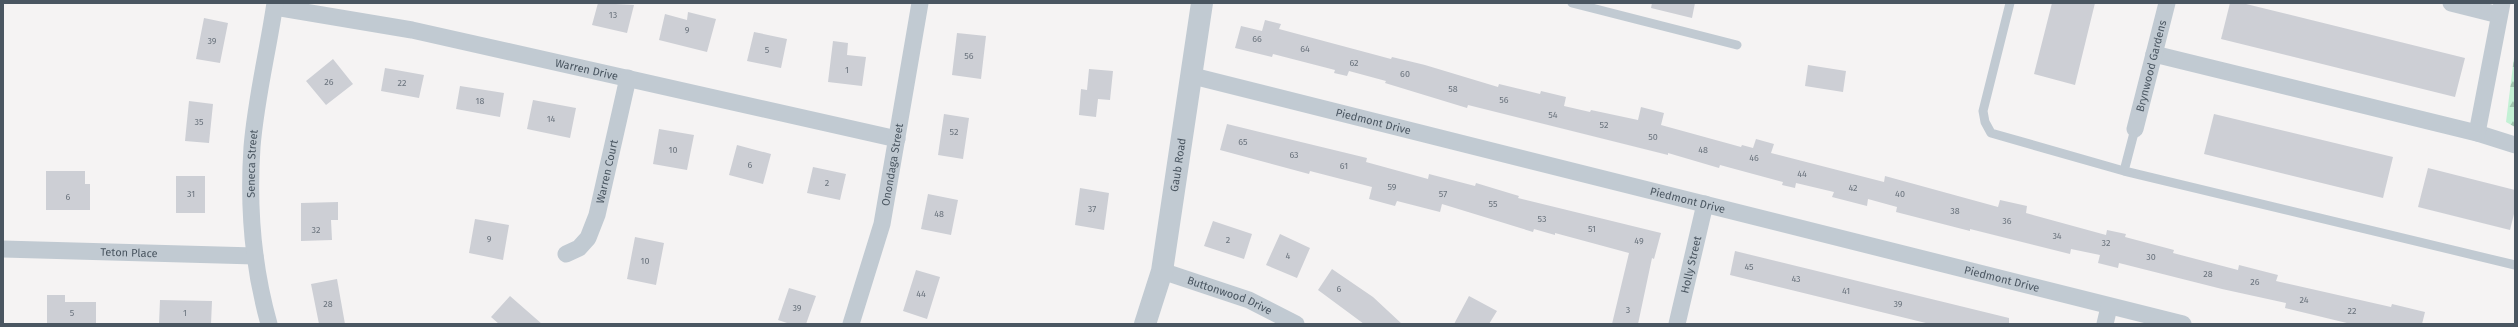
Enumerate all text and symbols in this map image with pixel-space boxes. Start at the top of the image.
house number: 13 [609,10,617,20]
street label: Brynwood Gardens [2134,19,2169,113]
house number: 9 [685,25,690,35]
house number: 66 [1252,34,1262,44]
house number: 39 [207,36,217,46]
house number: 64 [1300,44,1310,54]
house number: 5 [765,45,770,55]
house number: 56 [964,51,974,61]
street label: Warren Drive [554,56,619,83]
house number: 62 [1349,58,1359,68]
house number: 1 [845,65,849,75]
house number: 60 [1400,69,1410,79]
house number: 26 [324,77,334,87]
house number: 22 [398,78,406,88]
house number: 58 [1448,84,1458,94]
house number: 56 [1499,95,1509,105]
house number: 18 [476,96,484,106]
street label: Piedmont Drive [1334,106,1412,137]
house number: 54 [1548,110,1558,120]
house number: 14 [547,114,556,124]
house number: 35 [194,117,204,127]
house number: 52 [1600,120,1608,130]
street label: Onondaga Street [879,122,906,207]
house number: 52 [950,127,958,137]
street label: Seneca Street [245,129,261,198]
house number: 50 [1648,132,1658,142]
street label: Gaub Road [1168,137,1189,193]
house number: 65 [1238,137,1248,147]
street label: Warren Court [594,138,621,205]
house number: 10 [669,145,677,155]
house number: 48 [1698,145,1708,155]
house number: 63 [1289,150,1299,160]
house number: 46 [1749,153,1759,163]
house number: 6 [748,160,753,170]
house number: 61 [1340,161,1348,171]
house number: 44 [1797,169,1807,179]
house number: 2 [825,178,829,188]
house number: 59 [1387,182,1397,192]
house number: 42 [1848,183,1858,193]
street label: Piedmont Drive [1649,185,1727,216]
house number: 31 [187,189,195,199]
house number: 57 [1439,189,1447,199]
house number: 40 [1895,189,1905,199]
house number: 6 [66,192,71,202]
house number: 55 [1489,199,1498,209]
house number: 37 [1088,204,1096,214]
house number: 38 [1950,206,1960,216]
house number: 48 [934,209,944,219]
house number: 53 [1538,214,1546,224]
house number: 36 [2002,216,2012,226]
house number: 51 [1588,224,1596,234]
house number: 32 [312,225,320,235]
house number: 34 [2052,231,2062,241]
house number: 9 [487,234,492,244]
house number: 2 [1226,235,1230,245]
street label: Holly Street [1678,235,1704,295]
house number: 49 [1634,236,1644,246]
house number: 32 [2102,238,2110,248]
street label: Teton Place [100,246,158,260]
house number: 4 [1286,251,1291,261]
house number: 30 [2146,252,2156,262]
house number: 10 [641,256,649,266]
house number: 45 [1744,262,1754,272]
street label: Piedmont Drive [1963,263,2041,295]
house number: 28 [2203,269,2213,279]
street label: Buttonwood Drive [1185,274,1274,318]
house number: 43 [1791,274,1801,284]
house number: 26 [2250,277,2260,287]
house number: 6 [1337,284,1342,294]
house number: 41 [1842,286,1850,296]
house number: 44 [916,289,926,299]
house number: 24 [2299,295,2309,305]
house number: 28 [323,299,333,309]
house number: 39 [1893,299,1903,309]
house number: 39 [792,303,802,313]
house number: 3 [1626,305,1630,315]
house number: 22 [2348,306,2356,316]
house number: 5 [70,308,75,318]
house number: 1 [183,308,187,318]

